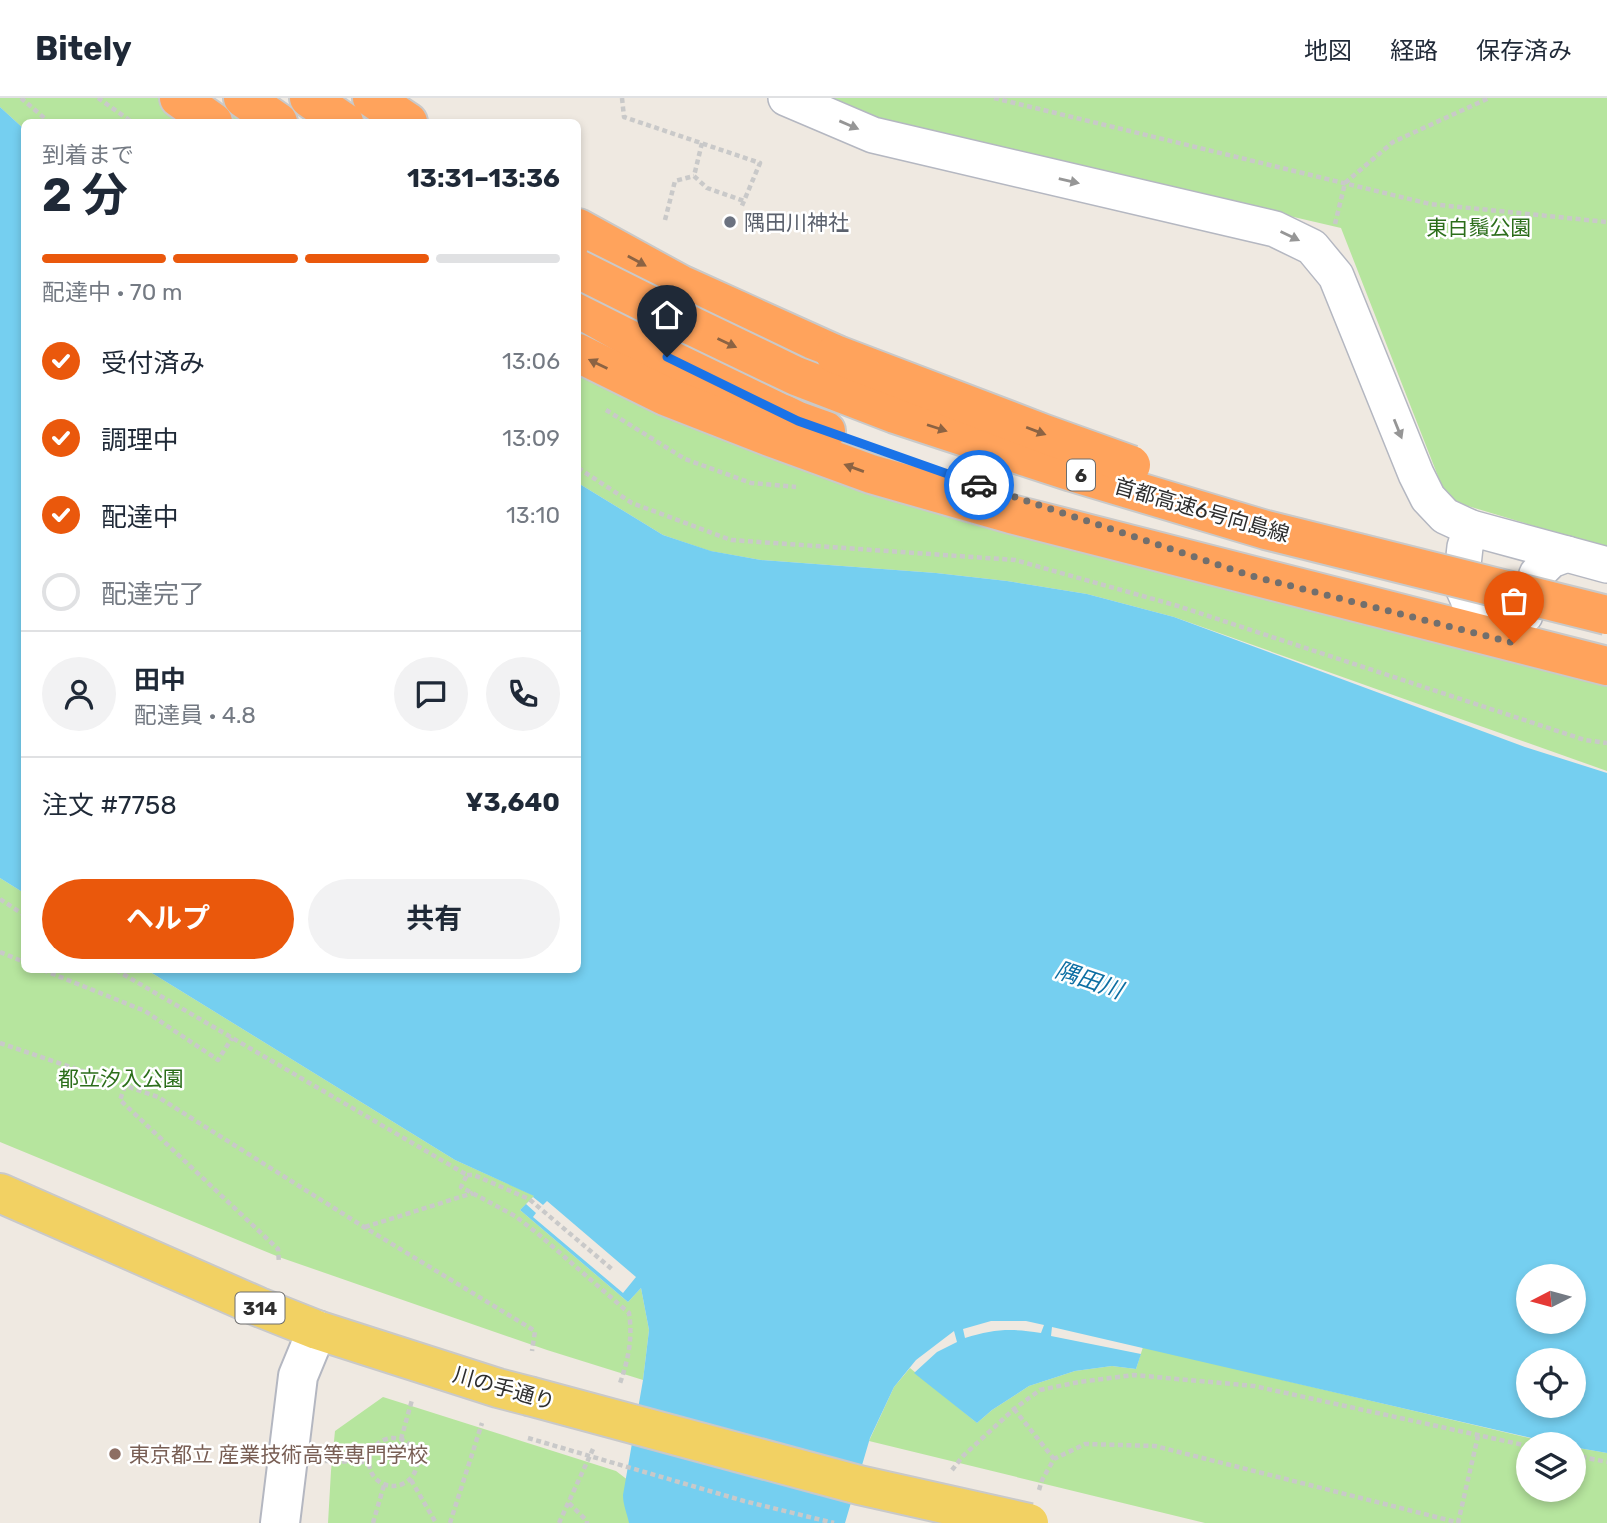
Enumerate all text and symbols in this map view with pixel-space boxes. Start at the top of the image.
text: Bitely [35,29,132,68]
text: 地図 [1304,37,1352,65]
text: 経路 [1390,37,1438,65]
text: 保存済み [1476,37,1572,65]
one-way arrow [839,119,859,131]
text: 到着まで [42,141,134,169]
text: 13:31–13:36 [407,163,560,194]
text: 2 分 [42,168,128,223]
one-way arrow [1058,176,1080,187]
place label: 隅田川神社 [744,210,849,235]
marker: 隅田川神社 [722,214,738,230]
park label: 東白鬚公園 [1427,215,1532,240]
one-way arrow [1280,231,1300,242]
one-way arrow [628,255,647,267]
text: 配達中 · 70 m [42,278,182,306]
pin [637,285,697,357]
icon: home [648,296,686,334]
one-way arrow [717,337,737,348]
icon: check [42,342,80,380]
text: 13:06 [502,347,560,375]
text: 受付済み [101,348,205,379]
one-way arrow [588,358,608,369]
one-way arrow [1393,418,1404,439]
icon: check [42,419,80,457]
one-way arrow [927,423,948,434]
text: 13:09 [502,424,560,452]
text: 調理中 [101,425,179,456]
one-way arrow [1026,425,1047,436]
courier [944,450,1014,520]
road number: 6 [1067,460,1095,490]
one-way arrow [844,462,865,473]
icon: car [960,466,998,504]
street label: 首都高速6号向島線 [1112,473,1292,547]
icon: check [42,496,80,534]
text: 13:10 [506,501,560,529]
text: 配達中 [101,502,179,533]
pin [1484,571,1544,643]
text: 配達完了 [101,579,205,610]
icon: bag [1495,582,1533,620]
button: person [42,657,116,731]
button: chat [394,657,468,731]
button: phone [486,657,560,731]
text: 田中 [134,665,186,696]
text: 配達員 · 4.8 [134,701,256,729]
text: ¥3,640 [465,787,560,818]
text: 注文 #7758 [42,790,177,821]
button: ヘルプ [42,879,294,959]
button: 共有 [308,879,560,959]
water label: 隅田川 [1052,956,1129,1005]
park label: 都立汐入公園 [58,1066,184,1091]
north arrow [1516,1264,1586,1334]
map controls [1516,1264,1586,1502]
road number: 314 [236,1292,284,1324]
button: locate [1516,1348,1586,1418]
street label: 川の手通り [450,1362,558,1414]
button: layers [1516,1432,1586,1502]
place label: 東京都立 産業技術高等専門学校 [129,1442,428,1467]
marker: 東京都立 産業技術高等専門学校 [107,1446,123,1462]

